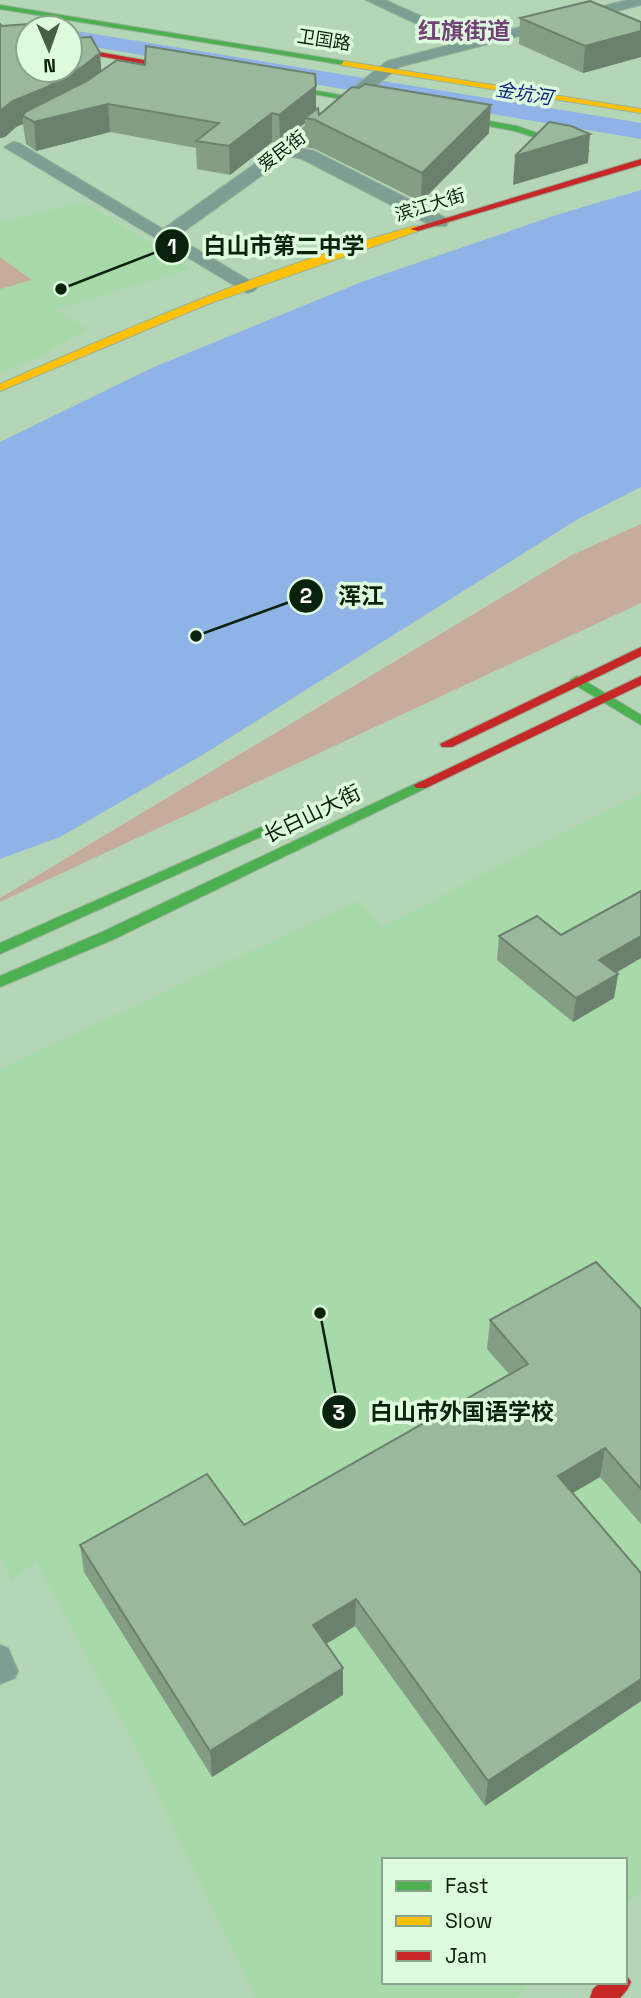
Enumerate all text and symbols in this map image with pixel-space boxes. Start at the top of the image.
north arrow [14,14,84,84]
district label: 红旗街道 [418,16,510,46]
street label: 卫国路 [296,24,353,55]
text: N [43,53,56,78]
water label: 金坑河 [494,77,558,111]
street label: 爱民街 [253,125,310,176]
street label: 滨江大街 [392,183,468,226]
callout: 白山市第二中学 [155,224,379,268]
text: 白山市第二中学 [204,231,365,261]
text: 1 [167,233,177,260]
callout: 浑江 [289,574,398,618]
text: 浑江 [338,581,384,611]
text: 2 [300,582,312,609]
street label: 长白山大街 [259,778,365,849]
callout: 白山市外国语学校 [321,1390,568,1434]
text: 白山市外国语学校 [370,1397,554,1427]
text: 3 [333,1399,345,1426]
legend [382,1858,627,1984]
text: Fast [445,1872,489,1899]
text: Slow [445,1907,493,1934]
text: Jam [445,1942,487,1969]

